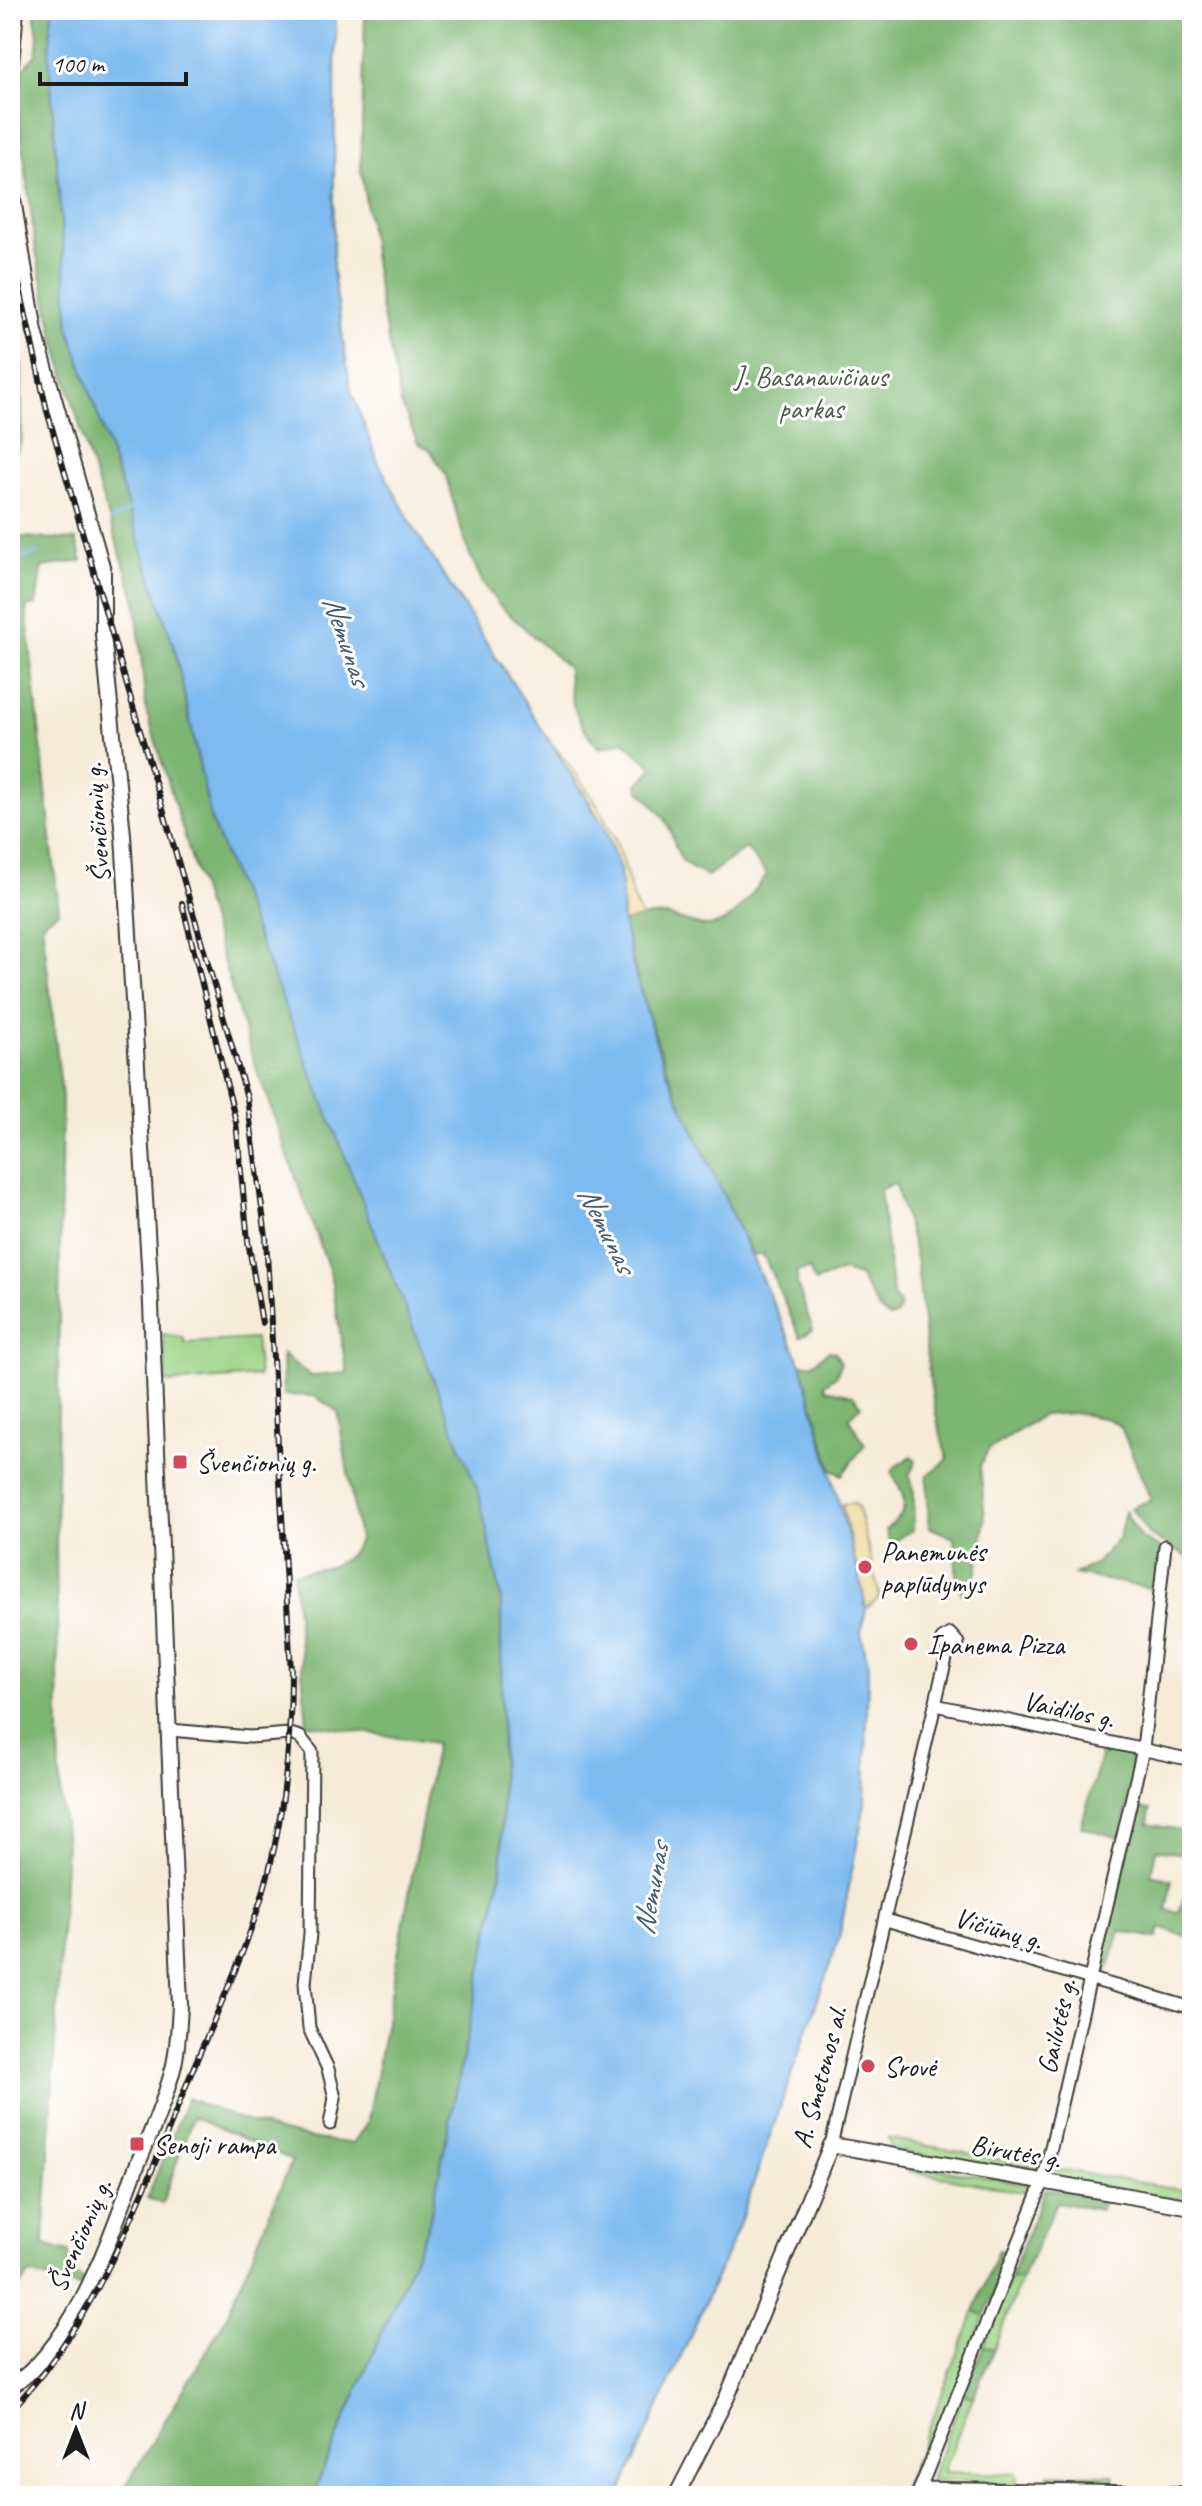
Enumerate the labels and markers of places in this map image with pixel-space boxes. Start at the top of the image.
place label: Švenčionių g. [196,1445,317,1480]
marker: Švenčionių g. [171,1453,189,1471]
place label: Panemunės paplūdymys [881,1534,988,1601]
marker: Panemunės paplūdymys [856,1558,874,1576]
place label: Ipanema Pizza [927,1627,1066,1662]
marker: Ipanema Pizza [902,1635,920,1653]
place label: Srovė [884,2049,939,2084]
marker: Srovė [859,2057,877,2075]
place label: Senoji rampa [153,2127,277,2162]
marker: Senoji rampa [128,2135,146,2153]

